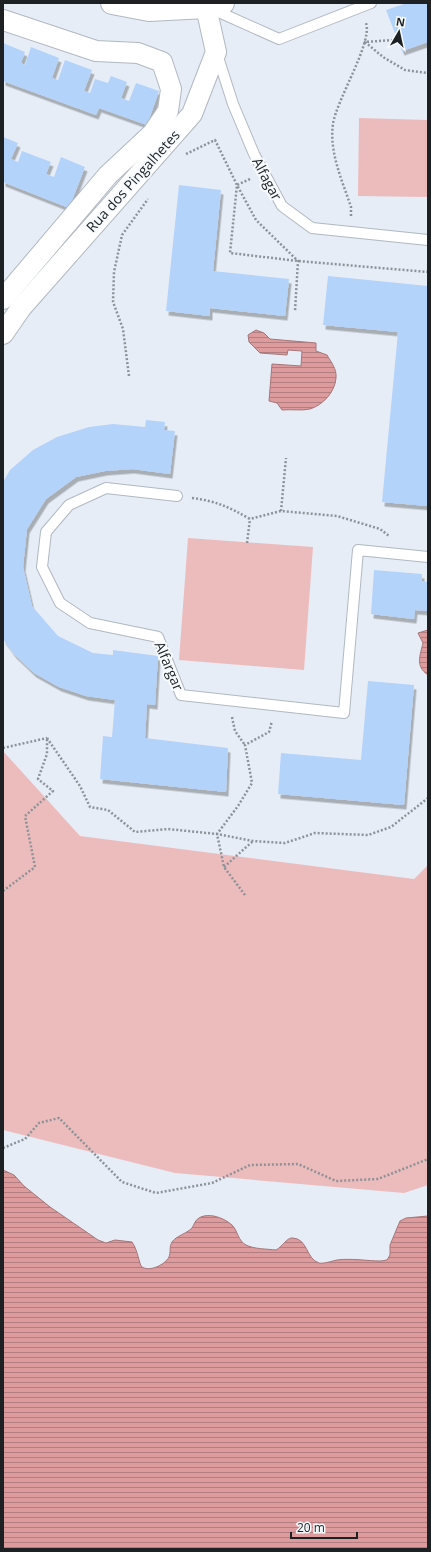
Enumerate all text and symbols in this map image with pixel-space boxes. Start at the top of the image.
north arrow [379,12,419,52]
text: N [395,14,406,30]
street label: Rua dos Pingalhetes [82,125,184,236]
street label: Alfagar [248,154,287,204]
street label: Alfargar [151,638,188,694]
scale bar [291,1514,357,1540]
text: 20 m [297,1519,325,1536]

